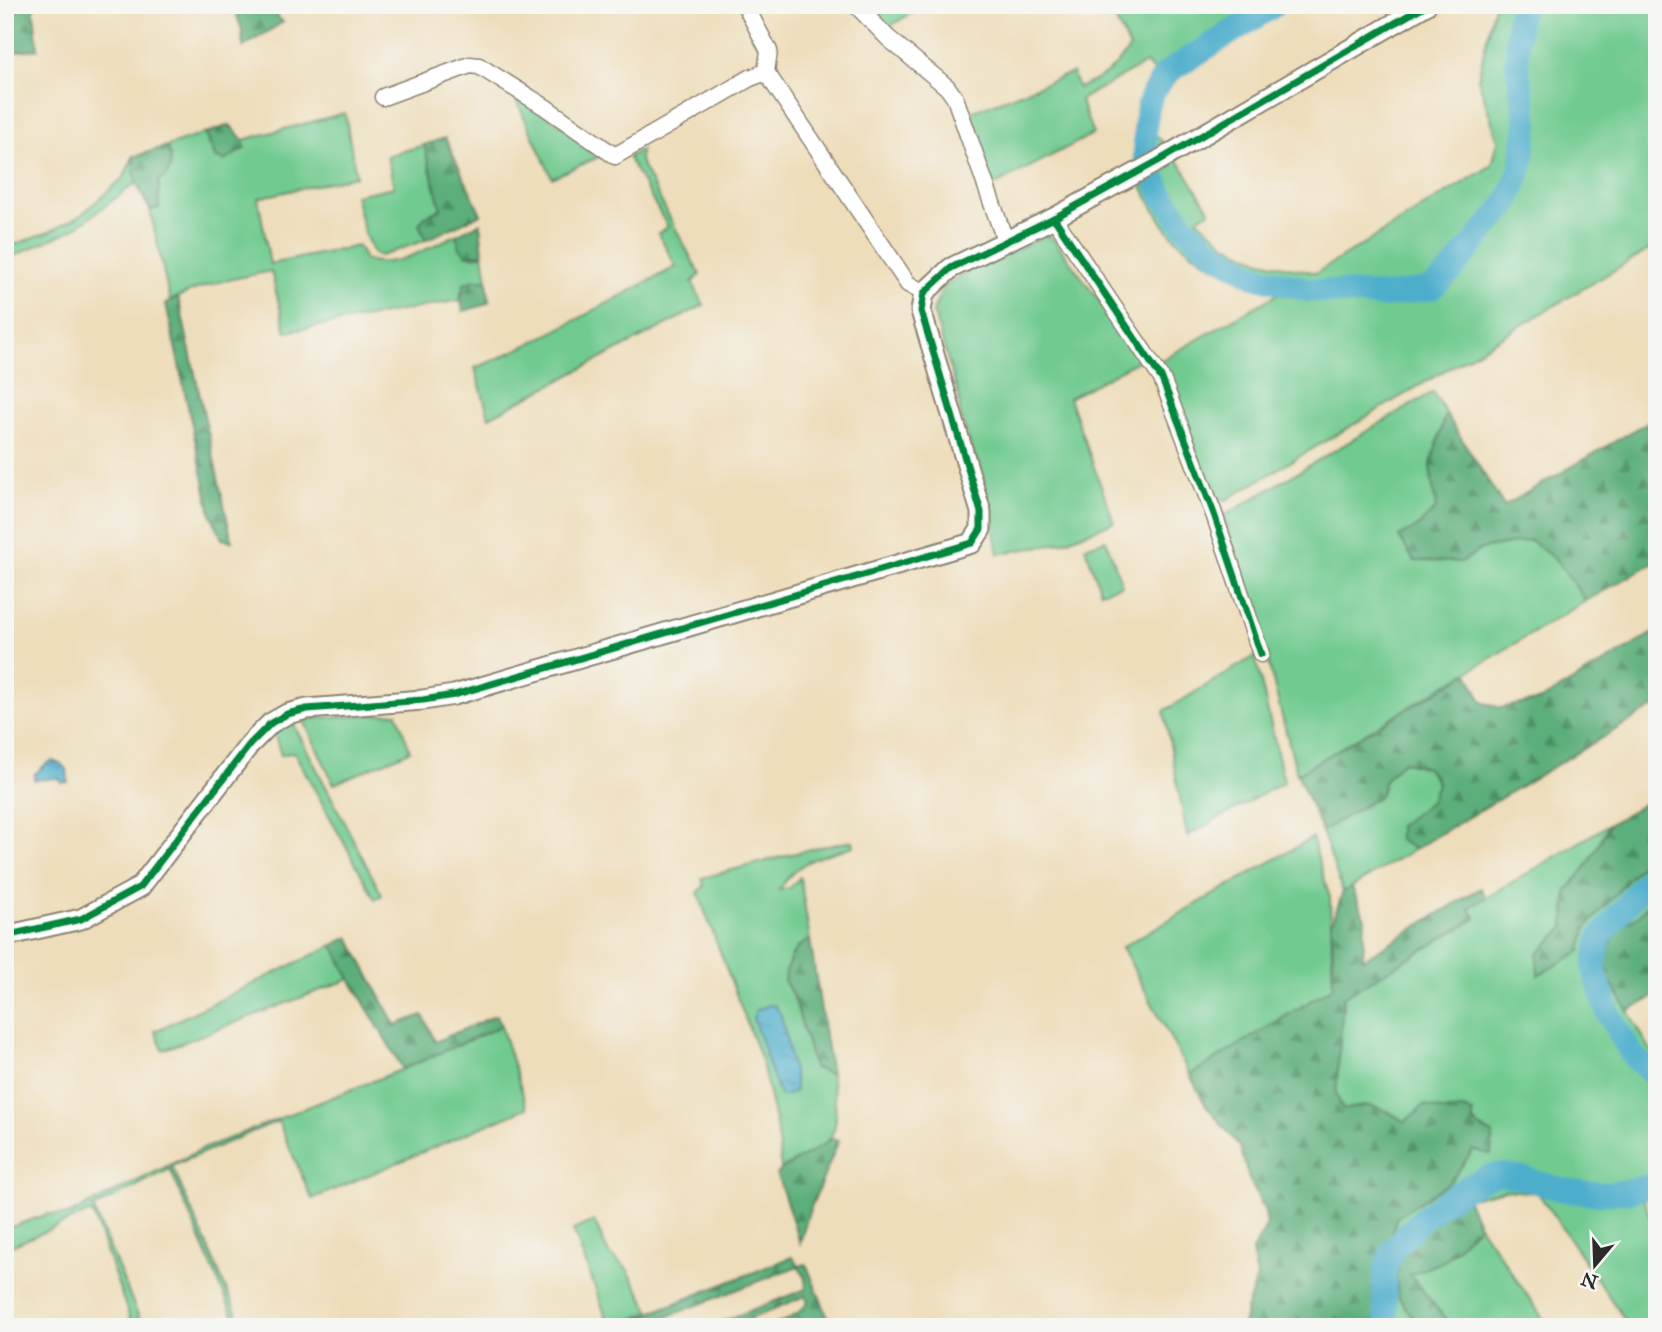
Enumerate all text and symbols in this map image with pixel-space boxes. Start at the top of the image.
north arrow [1560,1230,1630,1300]
text: N [1578,1267,1601,1294]

